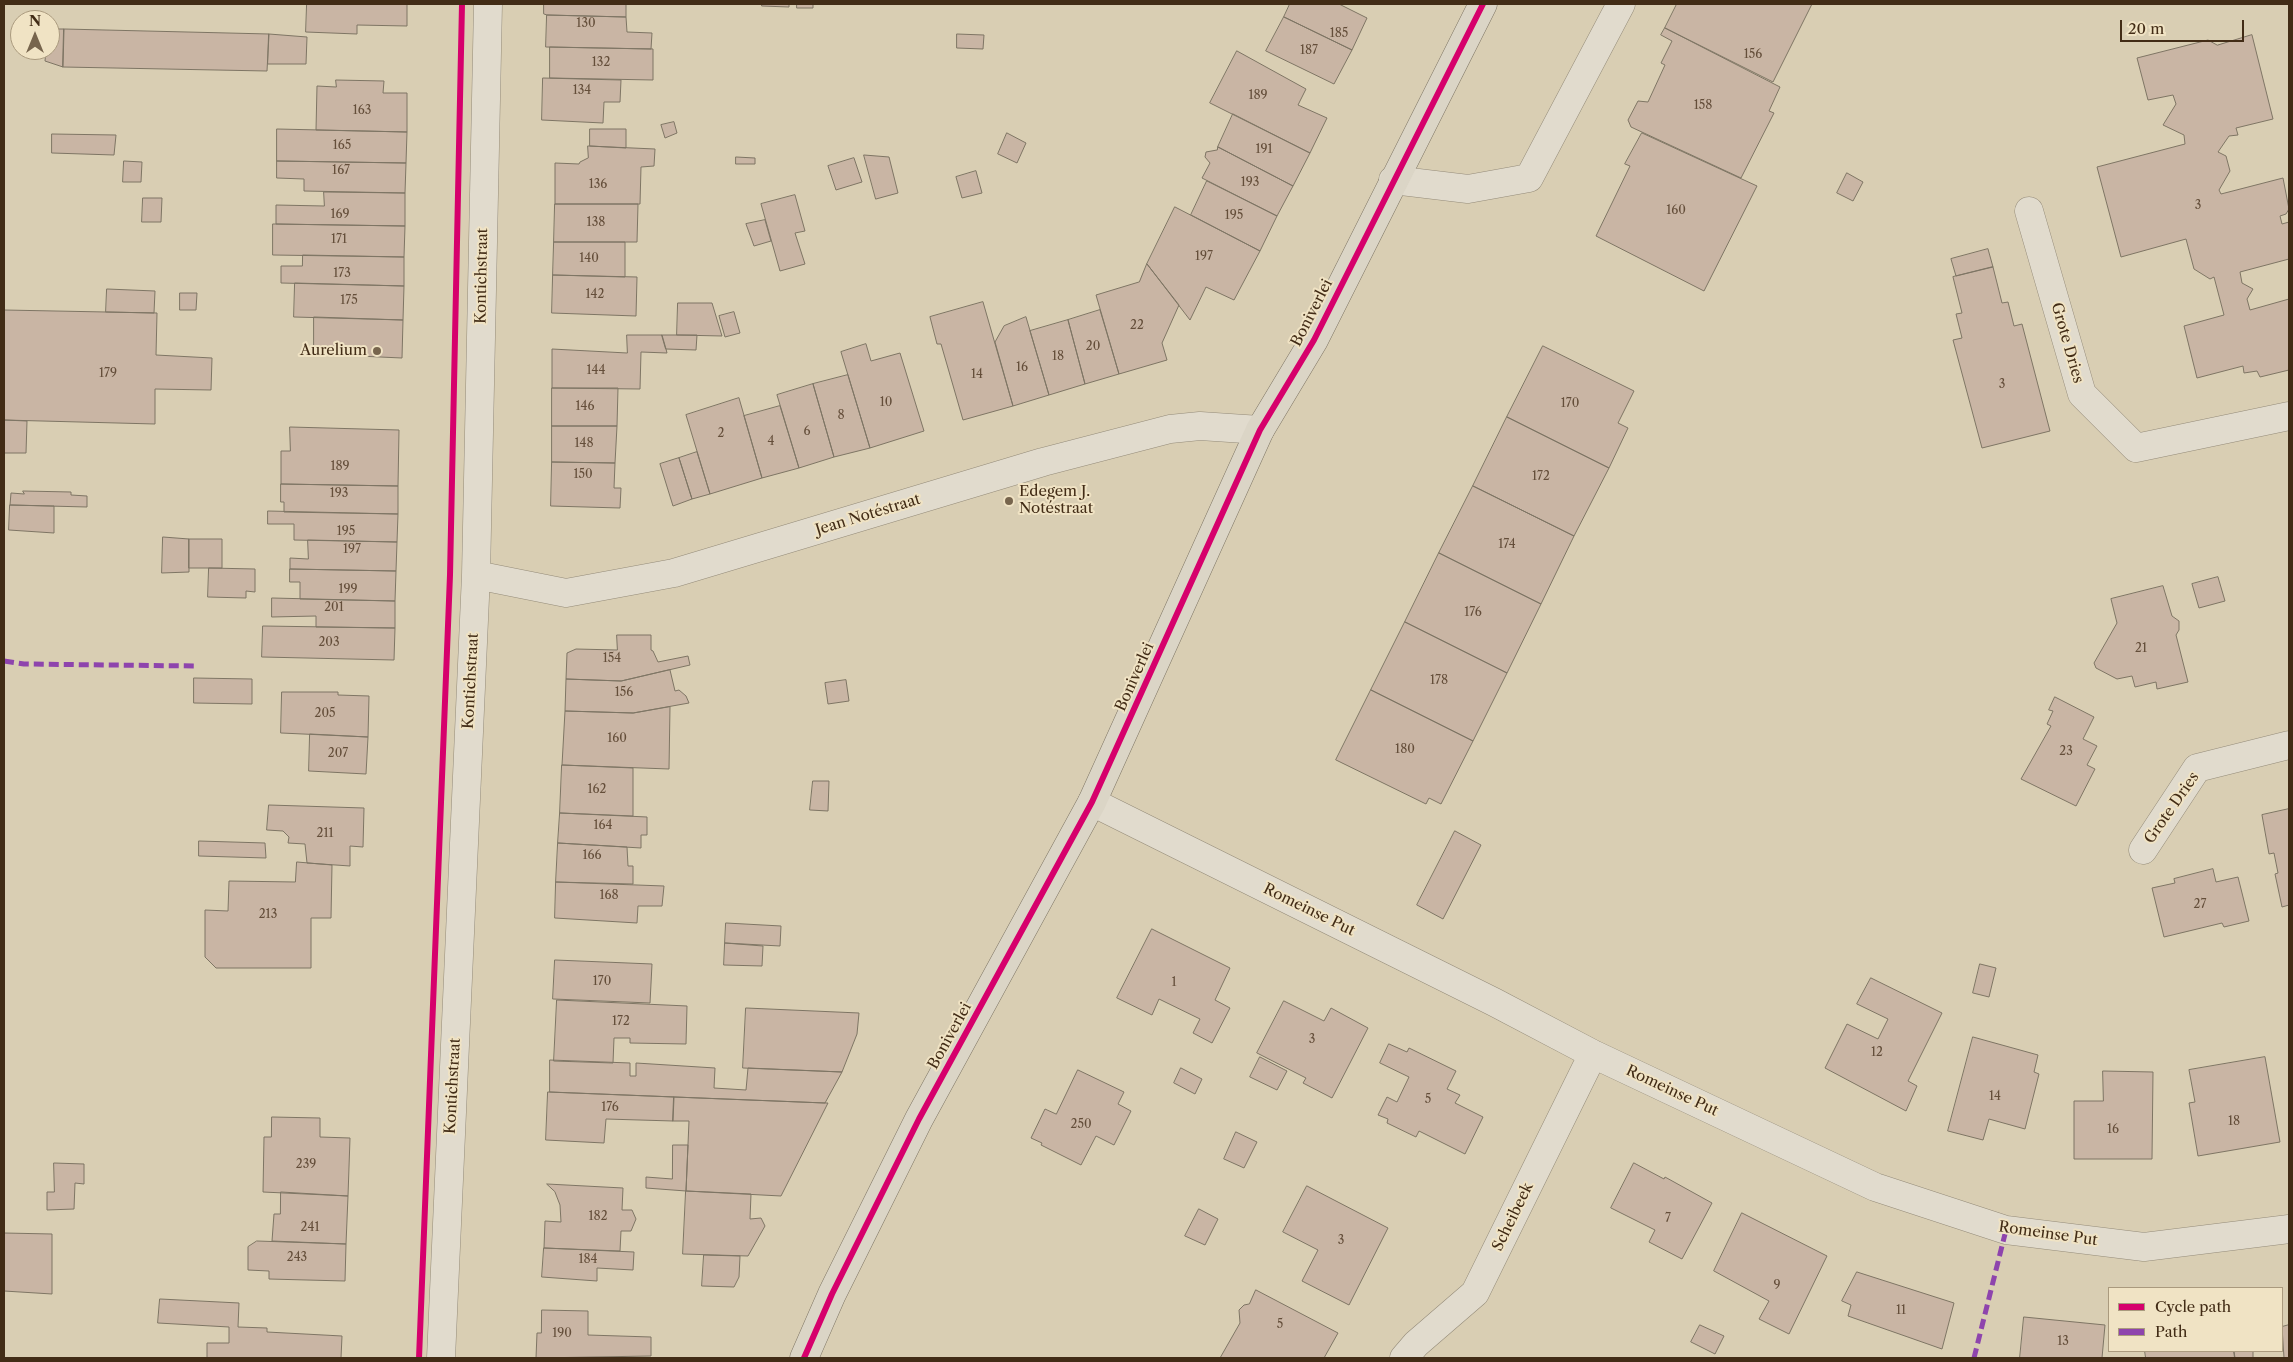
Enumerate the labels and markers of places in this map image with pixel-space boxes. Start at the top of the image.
place label: Aurelium [300,342,367,360]
marker: Aurelium [371,345,383,357]
place label: Edegem J. Notéstraat [1019,483,1093,518]
marker: Edegem J. Notéstraat [1003,495,1015,507]

